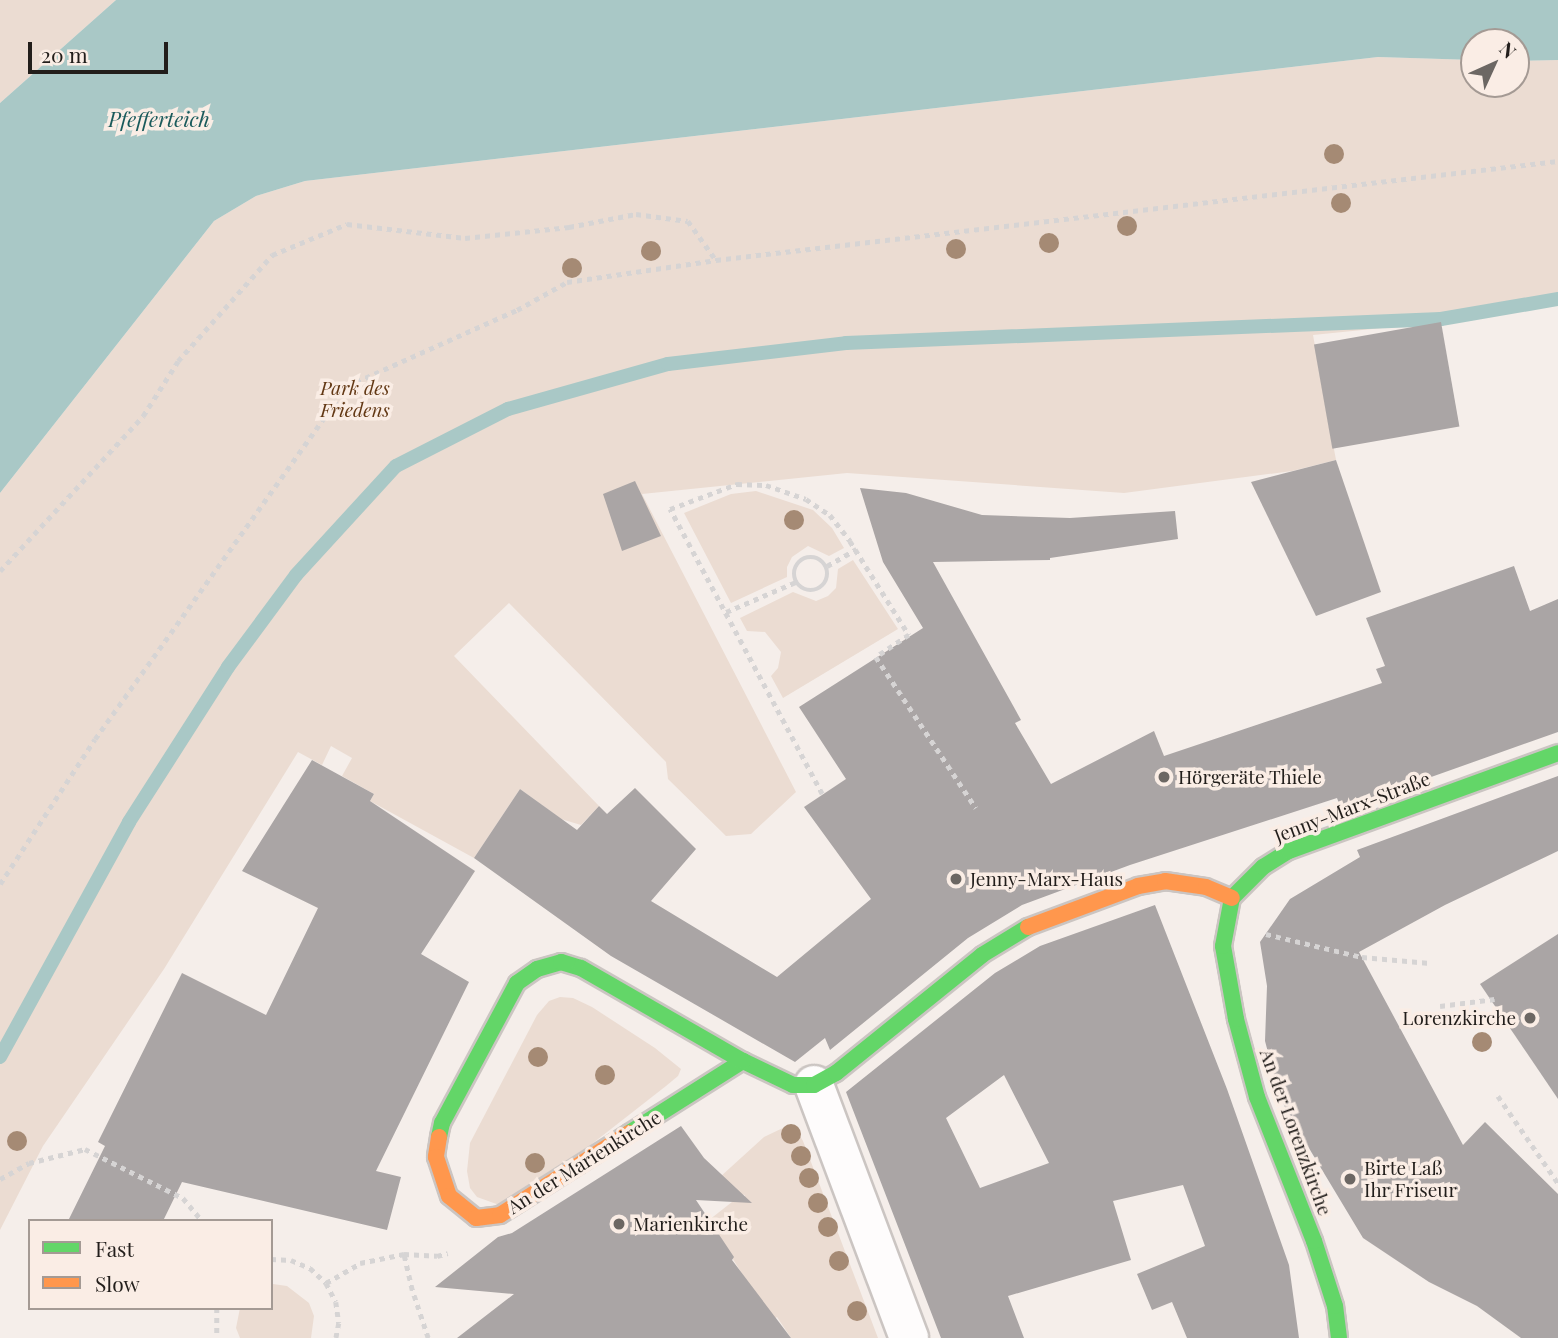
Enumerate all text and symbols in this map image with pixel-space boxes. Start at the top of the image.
scale bar [32,28,172,72]
north arrow [1460,28,1530,98]
text: N [1494,36,1522,64]
text: 20 m [41,40,88,68]
water label: Pfefferteich [108,105,210,131]
park label: Park des Friedens [320,377,390,421]
place label: Hörgeräte Thiele [1178,766,1322,788]
street label: Jenny-Marx-Straße [1271,767,1433,847]
marker: Hörgeräte Thiele [1156,769,1172,785]
place label: Jenny-Marx-Haus [970,868,1123,890]
marker: Jenny-Marx-Haus [948,871,964,887]
place label: Lorenzkirche [1402,1007,1516,1029]
marker: Lorenzkirche [1522,1010,1538,1026]
street label: An der Lorenzkirche [1255,1046,1337,1218]
street label: An der Marienkirche [503,1105,665,1219]
place label: Birte Laß Ihr Friseur [1364,1157,1457,1201]
marker: Birte Laß Ihr Friseur [1342,1171,1358,1187]
place label: Marienkirche [633,1213,748,1235]
marker: Marienkirche [611,1216,627,1232]
legend [28,1219,273,1310]
text: Fast [95,1234,134,1262]
text: Slow [95,1269,140,1297]

